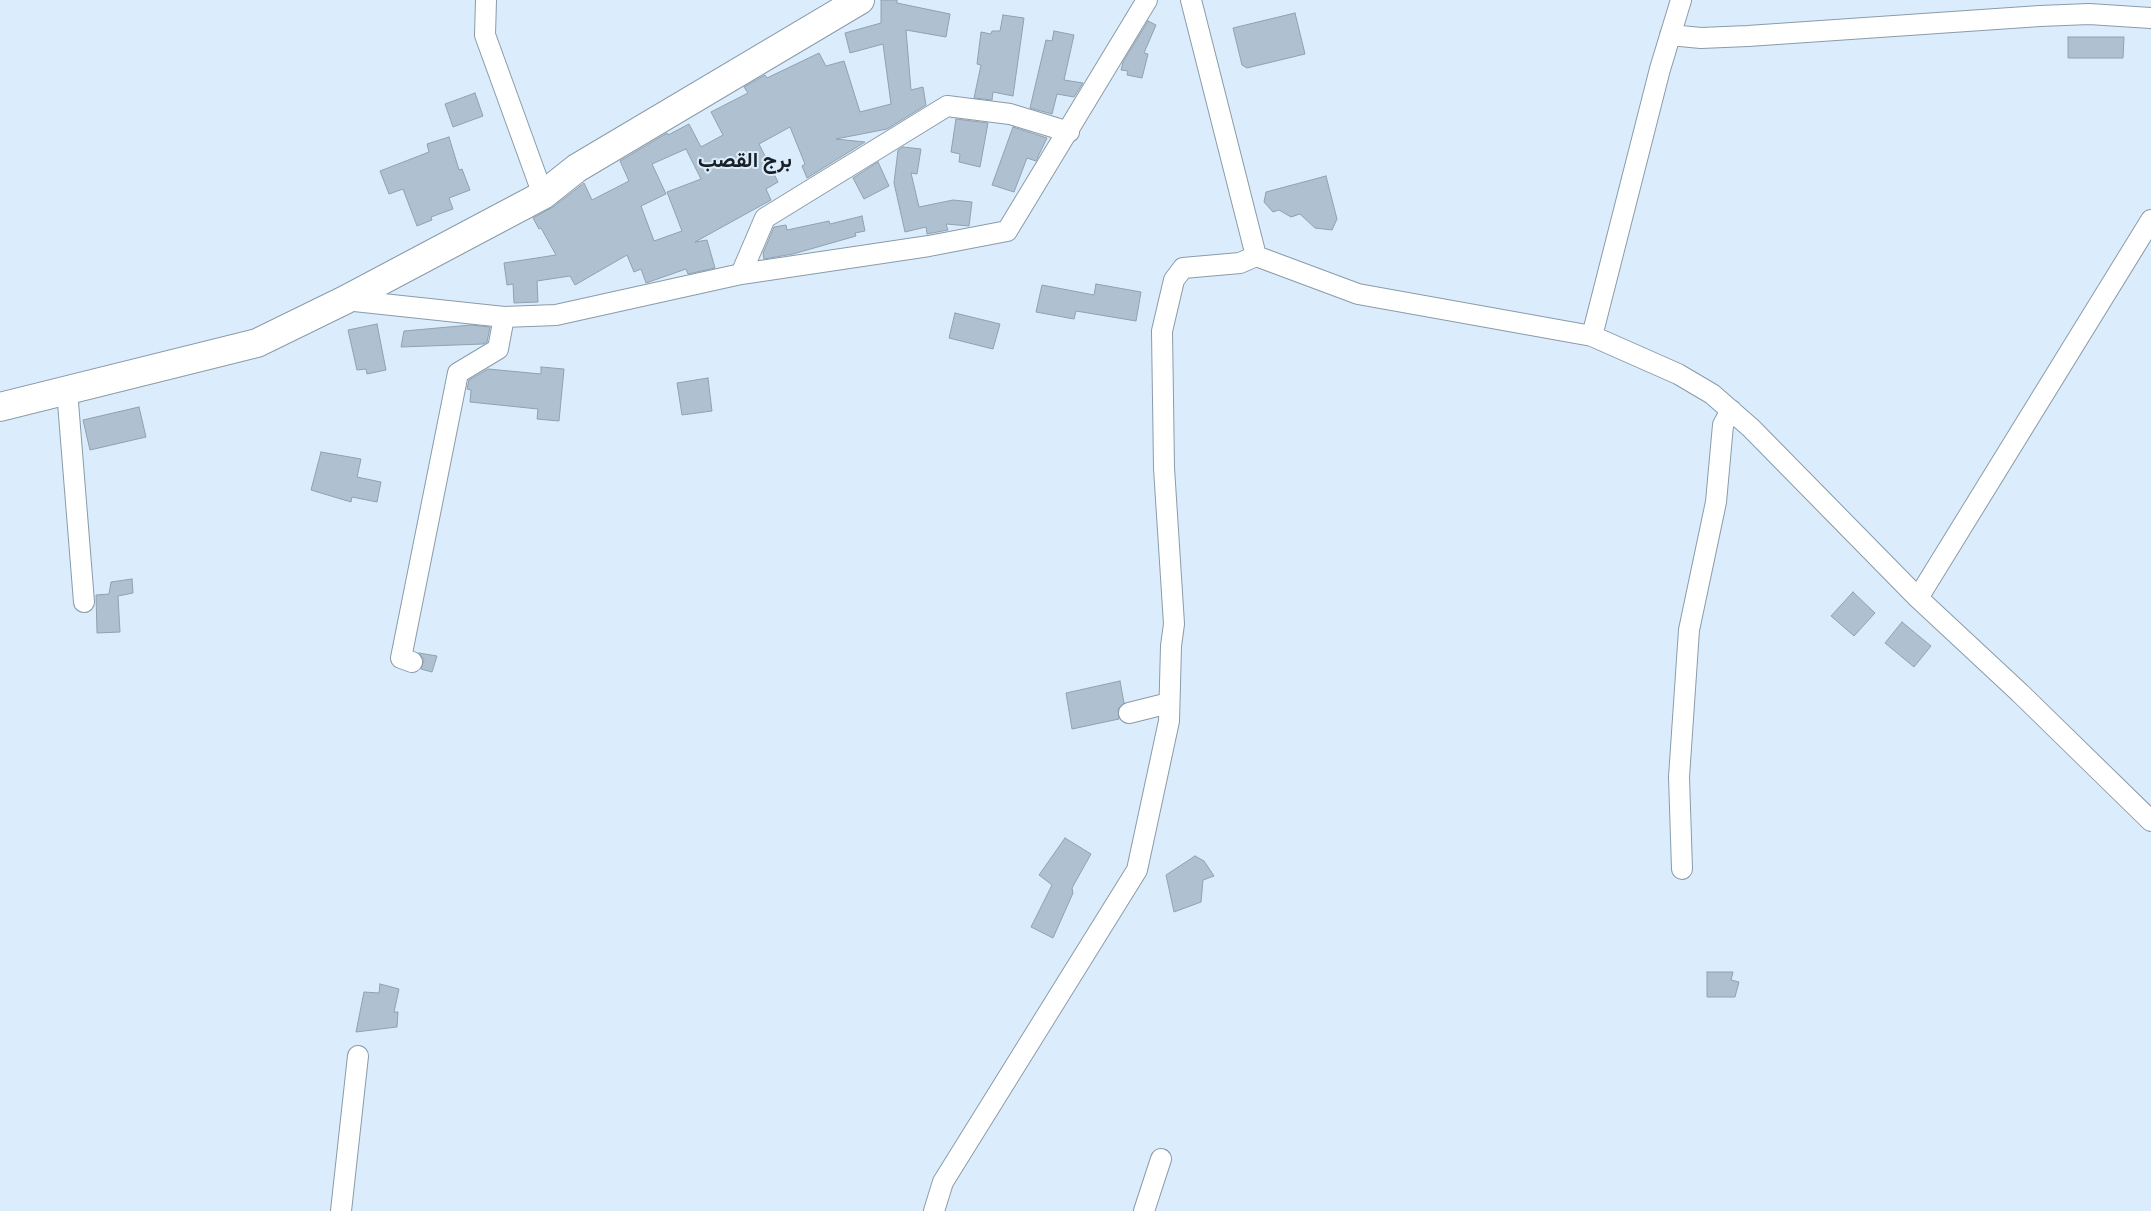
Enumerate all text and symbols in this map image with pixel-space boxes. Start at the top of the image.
district label: برج القصب [698,148,792,174]

